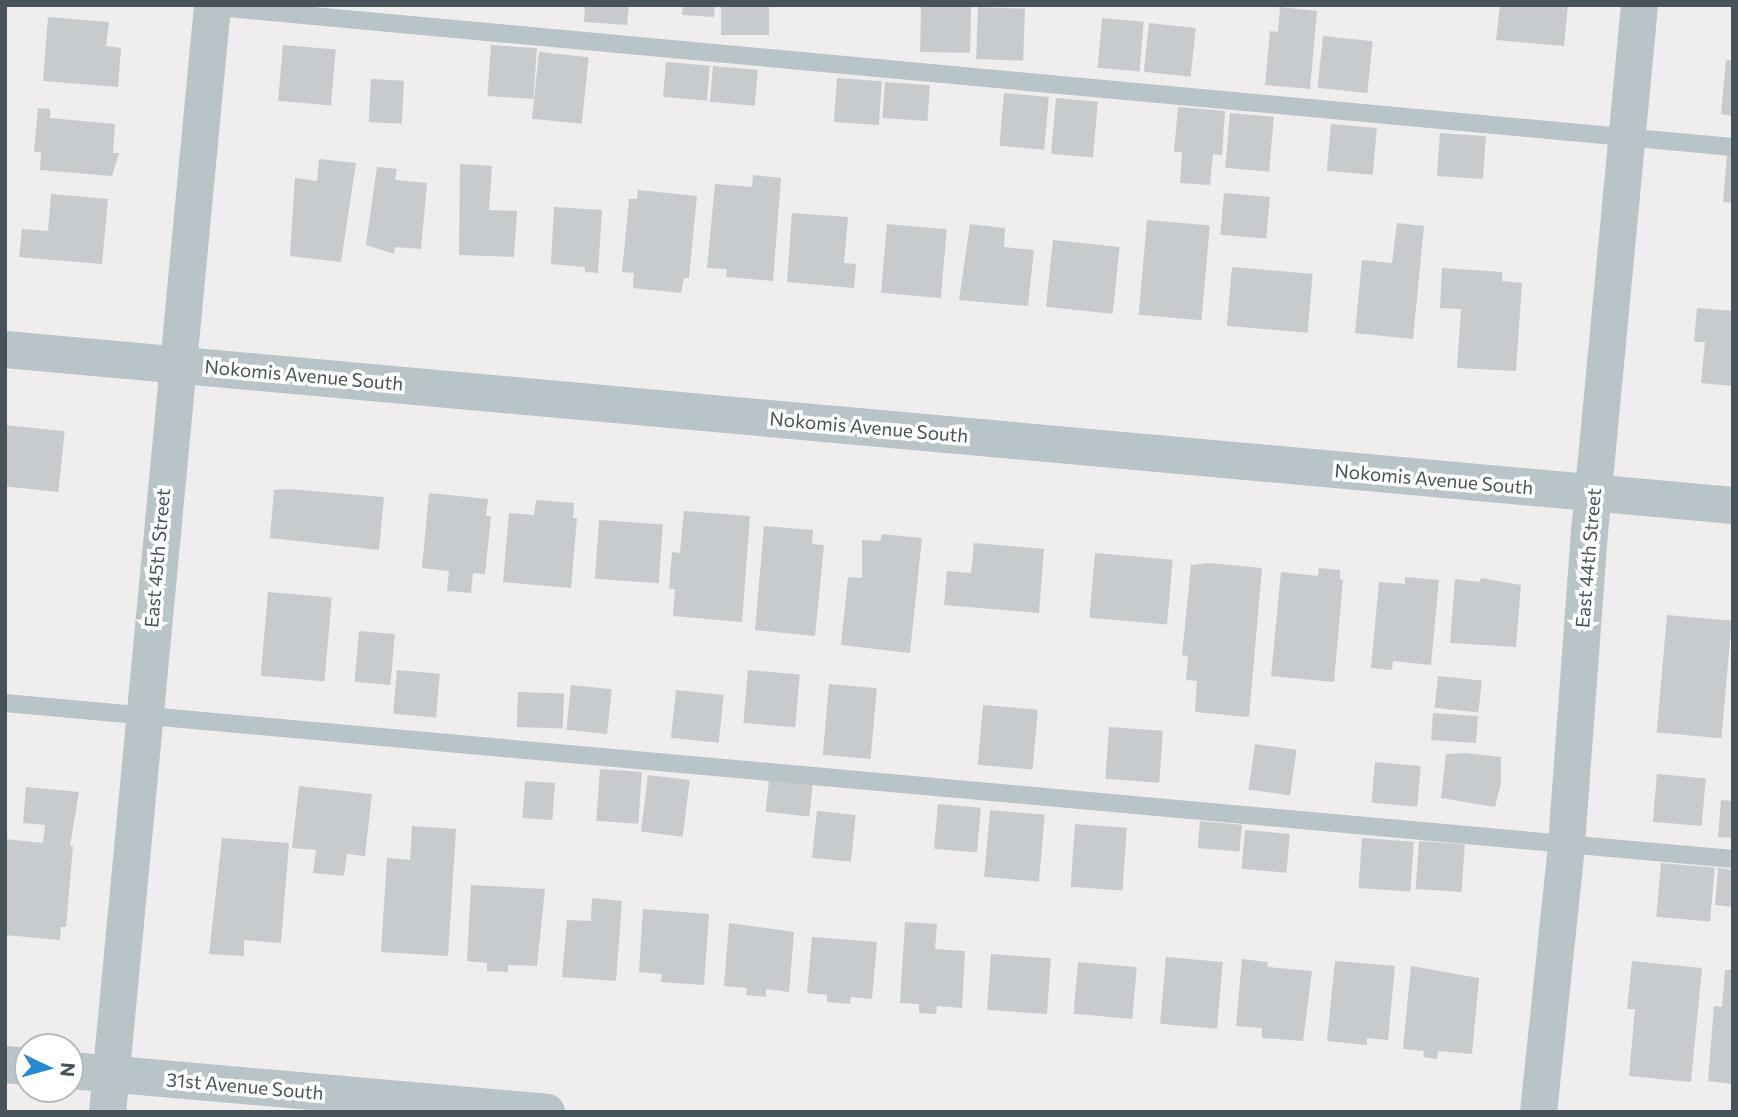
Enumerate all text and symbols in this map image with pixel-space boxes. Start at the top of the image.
street label: Nokomis Avenue South [204,355,404,395]
street label: Nokomis Avenue South [769,407,969,447]
street label: Nokomis Avenue South [1334,459,1534,499]
street label: East 45th Street [140,487,174,629]
street label: East 44th Street [1571,487,1605,629]
north arrow [14,1033,84,1103]
text: N [56,1062,81,1078]
street label: 31st Avenue South [165,1068,325,1104]

